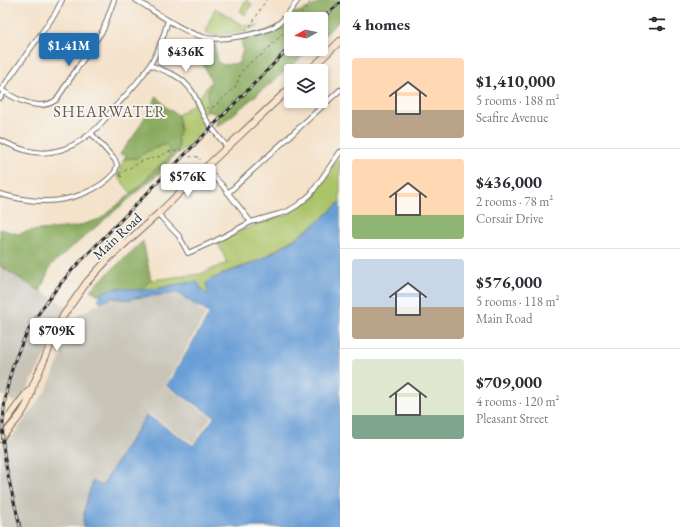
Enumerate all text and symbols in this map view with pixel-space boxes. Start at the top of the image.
north arrow [284,12,328,56]
map controls [284,12,328,108]
text: 4 homes [352,13,410,35]
icon: filters [646,13,668,35]
pin: $1.41M [36,33,102,67]
text: $1.41M [48,37,90,54]
pin: $436K [158,39,214,73]
text: $436K [168,43,204,60]
button: layers [284,64,328,108]
text: $1,410,000 [476,70,555,92]
icon: home [384,74,432,122]
text: 5 rooms · 188 m² [476,92,560,109]
district label: SHEARWATER [53,101,167,122]
text: Seafire Avenue [476,109,548,126]
pin: $576K [160,164,216,198]
text: $576K [170,168,206,185]
text: $436,000 [476,171,542,193]
icon: home [384,175,432,223]
text: 2 rooms · 78 m² [476,193,553,210]
street label: Main Road [89,208,146,263]
text: Corsair Drive [476,210,543,227]
text: $576,000 [476,271,542,293]
icon: home [384,275,432,323]
text: 5 rooms · 118 m² [476,293,560,310]
text: Main Road [476,310,533,327]
pin: $709K [29,318,85,352]
text: $709K [39,322,75,339]
text: $709,000 [476,371,542,393]
icon: home [384,375,432,423]
text: 4 rooms · 120 m² [476,393,560,410]
text: Pleasant Street [476,410,548,427]

